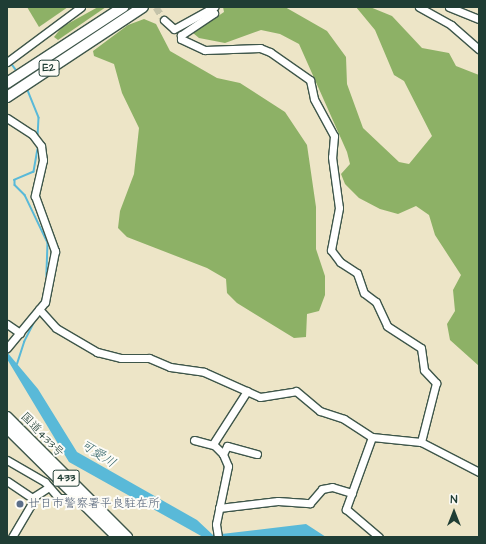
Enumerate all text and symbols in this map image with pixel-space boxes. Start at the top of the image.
road number: E2 [38,59,60,77]
street label: 国道433号 [17,410,67,460]
water label: 可愛川 [77,437,119,471]
road number: 433 [52,469,80,487]
north arrow [434,492,474,532]
text: N [451,492,457,507]
place label: 廿日市警察署平良駐在所 [28,497,160,511]
marker: 廿日市警察署平良駐在所 [15,499,25,509]

